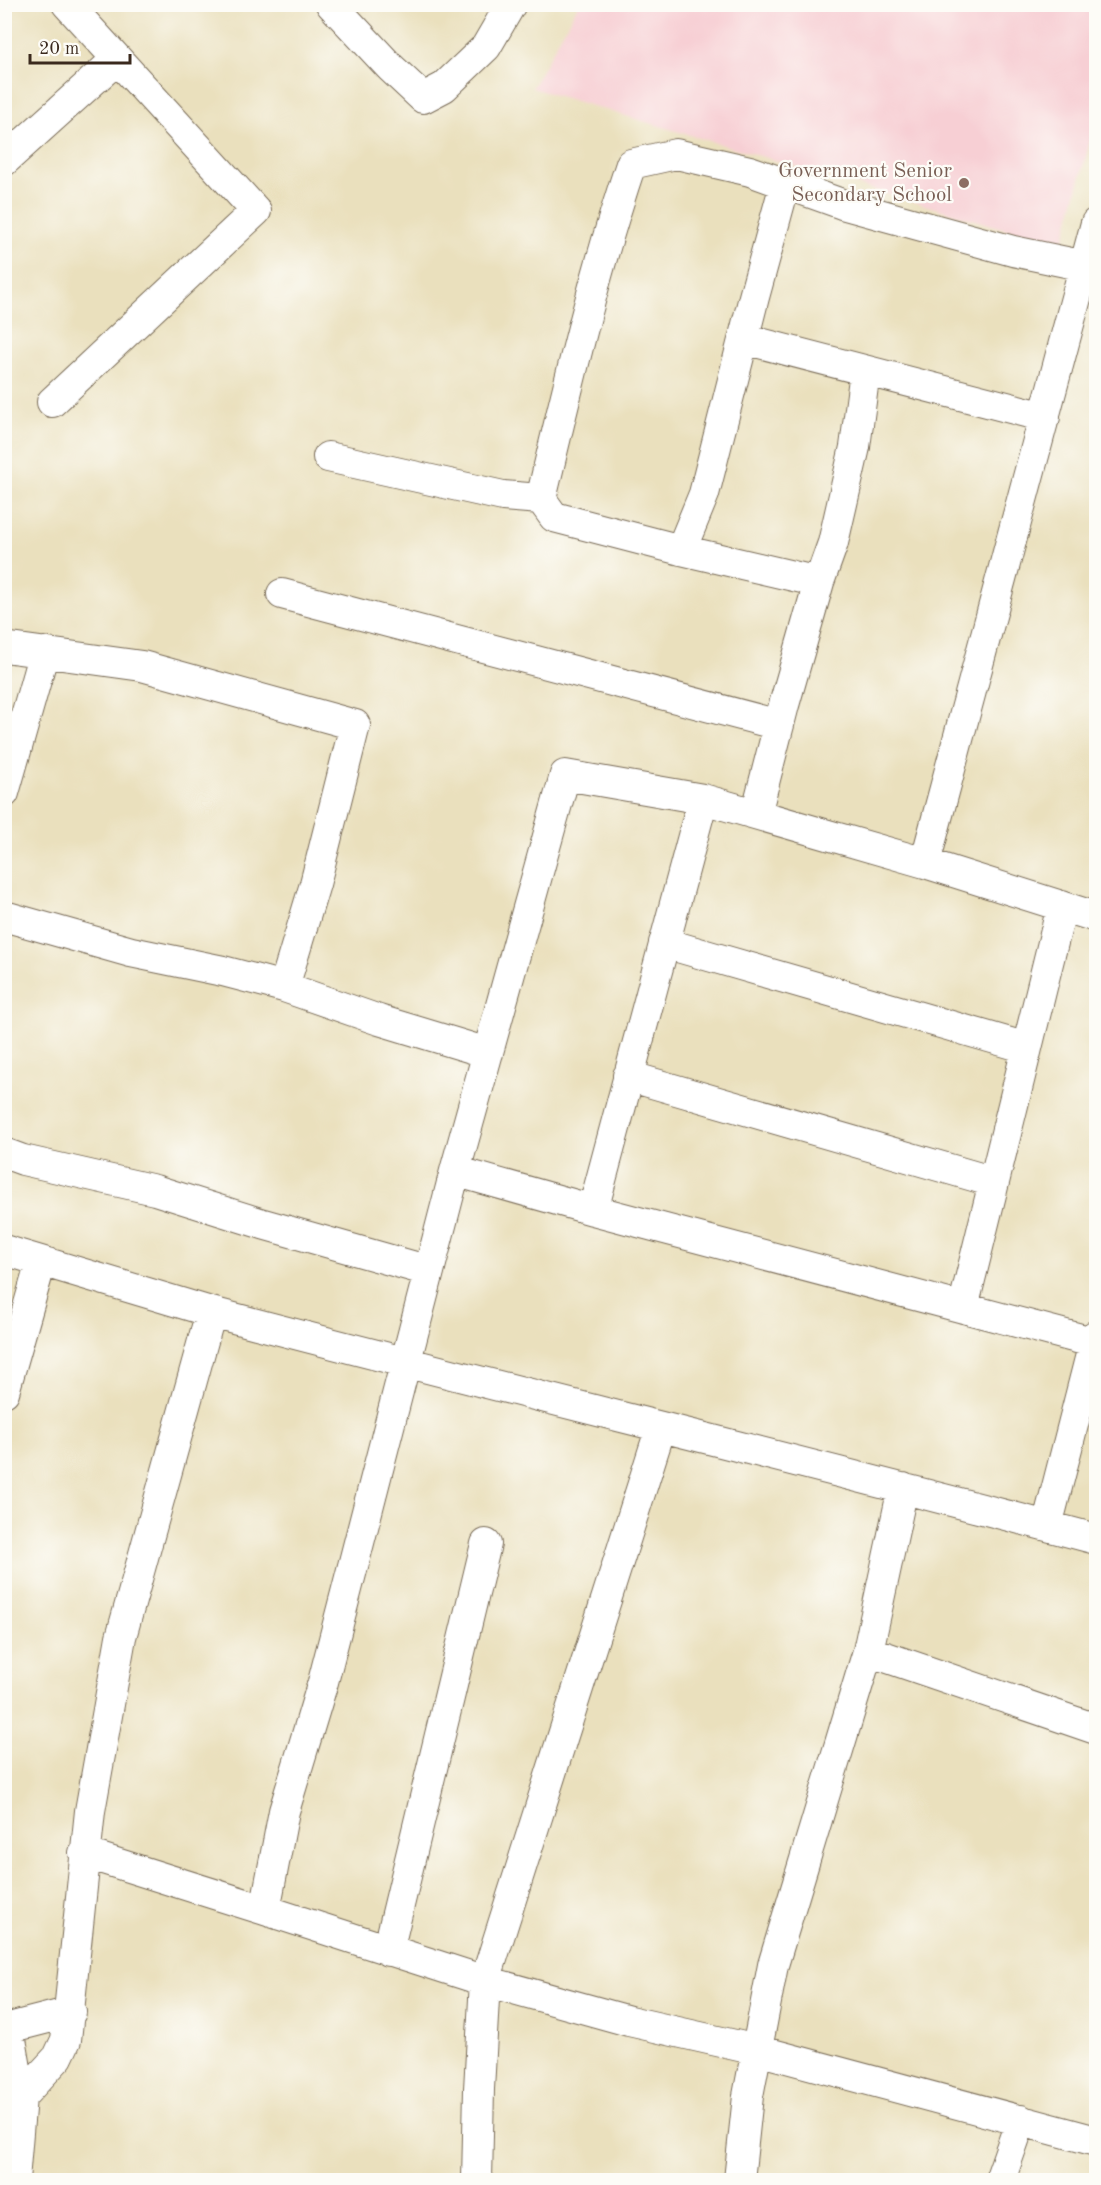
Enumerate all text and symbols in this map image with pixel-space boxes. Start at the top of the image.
scale bar [30,27,130,65]
text: 20 m [39,40,79,58]
place label: Government Senior Secondary School [778,161,952,206]
marker: Government Senior Secondary School [957,176,971,190]

